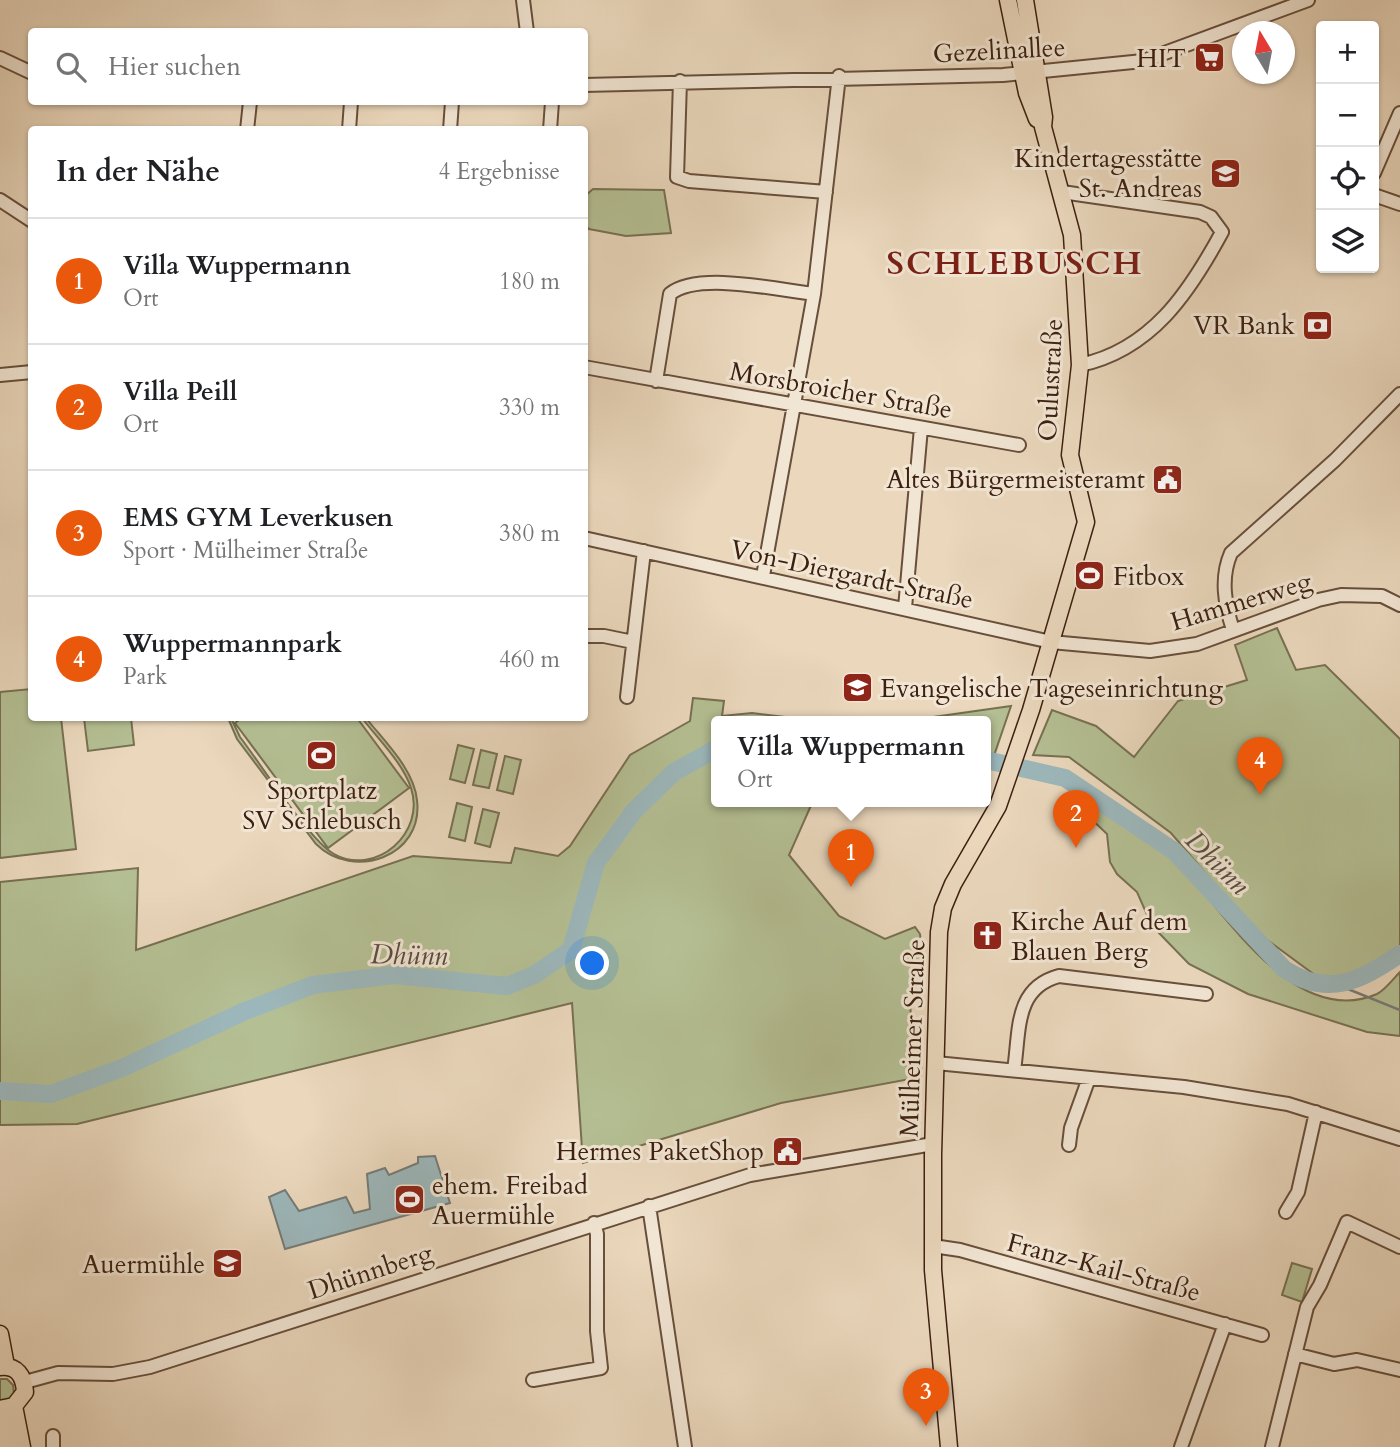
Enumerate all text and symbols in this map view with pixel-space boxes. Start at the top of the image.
north arrow [1232,21,1295,84]
map controls [1316,21,1379,273]
button: + [1316,21,1379,84]
search box [28,28,588,105]
street label: Gezelinallee [932,30,1066,71]
place label: HIT [1136,41,1186,76]
supermarket icon: HIT [1192,41,1226,75]
icon: search [52,48,90,86]
text: Hier suchen [108,49,241,84]
button: − [1316,84,1379,147]
place label: Kindertagesstätte St. Andreas [1014,141,1202,206]
button: locate [1316,147,1379,210]
text: In der Nähe [56,151,220,192]
text: 4 Ergebnisse [438,156,560,187]
school or university icon: Kindertagesstätte St. Andreas [1208,156,1242,190]
button: layers [1316,210,1379,273]
district label: SCHLEBUSCH [886,241,1144,286]
text: Villa Wuppermann [123,248,351,283]
text: 1 [73,266,85,297]
text: 180 m [499,266,560,297]
text: Ort [123,283,159,314]
place label: VR Bank [1193,308,1295,343]
bank icon: VR Bank [1301,308,1335,342]
street label: Oulustraße [1030,318,1071,442]
street label: Morsbroicher Straße [727,354,955,427]
text: Villa Peill [123,374,237,409]
text: 2 [73,392,85,423]
text: 330 m [499,392,560,423]
text: Ort [123,409,159,440]
place label: Altes Bürgermeisteramt [886,462,1145,497]
public building icon: Altes Bürgermeisteramt [1151,462,1185,496]
text: EMS GYM Leverkusen [123,500,393,535]
text: 3 [73,518,85,549]
text: 380 m [499,518,560,549]
street label: Von-Diergardt-Straße [727,532,977,617]
text: Sport · Mülheimer Straße [123,535,368,566]
sports icon: Fitbox [1073,559,1107,593]
place label: Fitbox [1113,559,1184,594]
street label: Hammerweg [1166,563,1316,639]
text: Wuppermannpark [123,626,342,661]
text: 4 [73,644,85,675]
text: 460 m [499,644,560,675]
text: Park [123,661,167,692]
school or university icon: Evangelische Tageseinrichtung [840,671,874,705]
place label: Evangelische Tageseinrichtung [880,671,1224,706]
popup [711,716,991,807]
text: Villa Wuppermann [737,729,965,764]
pin: 4 [1237,737,1283,795]
sports icon: Sportplatz SV Schlebusch [305,738,339,772]
text: Ort [737,764,773,795]
place label: Sportplatz SV Schlebusch [242,773,402,838]
pin: 2 [1053,790,1099,848]
water label: Dhünn [1177,822,1258,904]
pin: 1 [828,829,874,887]
place label: Kirche Auf dem Blauen Berg [1011,904,1187,969]
church icon: Kirche Auf dem Blauen Berg [971,919,1005,953]
water label: Dhünn [370,935,448,975]
street label: Mülheimer Straße [892,938,933,1138]
your location [575,946,609,980]
place label: Hermes PaketShop [556,1134,764,1169]
public building icon: Hermes PaketShop [770,1134,804,1168]
place label: ehem. Freibad Auermühle [432,1168,588,1233]
sports icon: ehem. Freibad Auermühle [392,1183,426,1217]
street label: Franz-Kail-Straße [1003,1225,1204,1310]
street label: Dhünnberg [303,1235,437,1308]
place label: Auermühle [82,1247,205,1282]
school or university icon: Auermühle [211,1247,245,1281]
pin: 3 [903,1368,949,1426]

